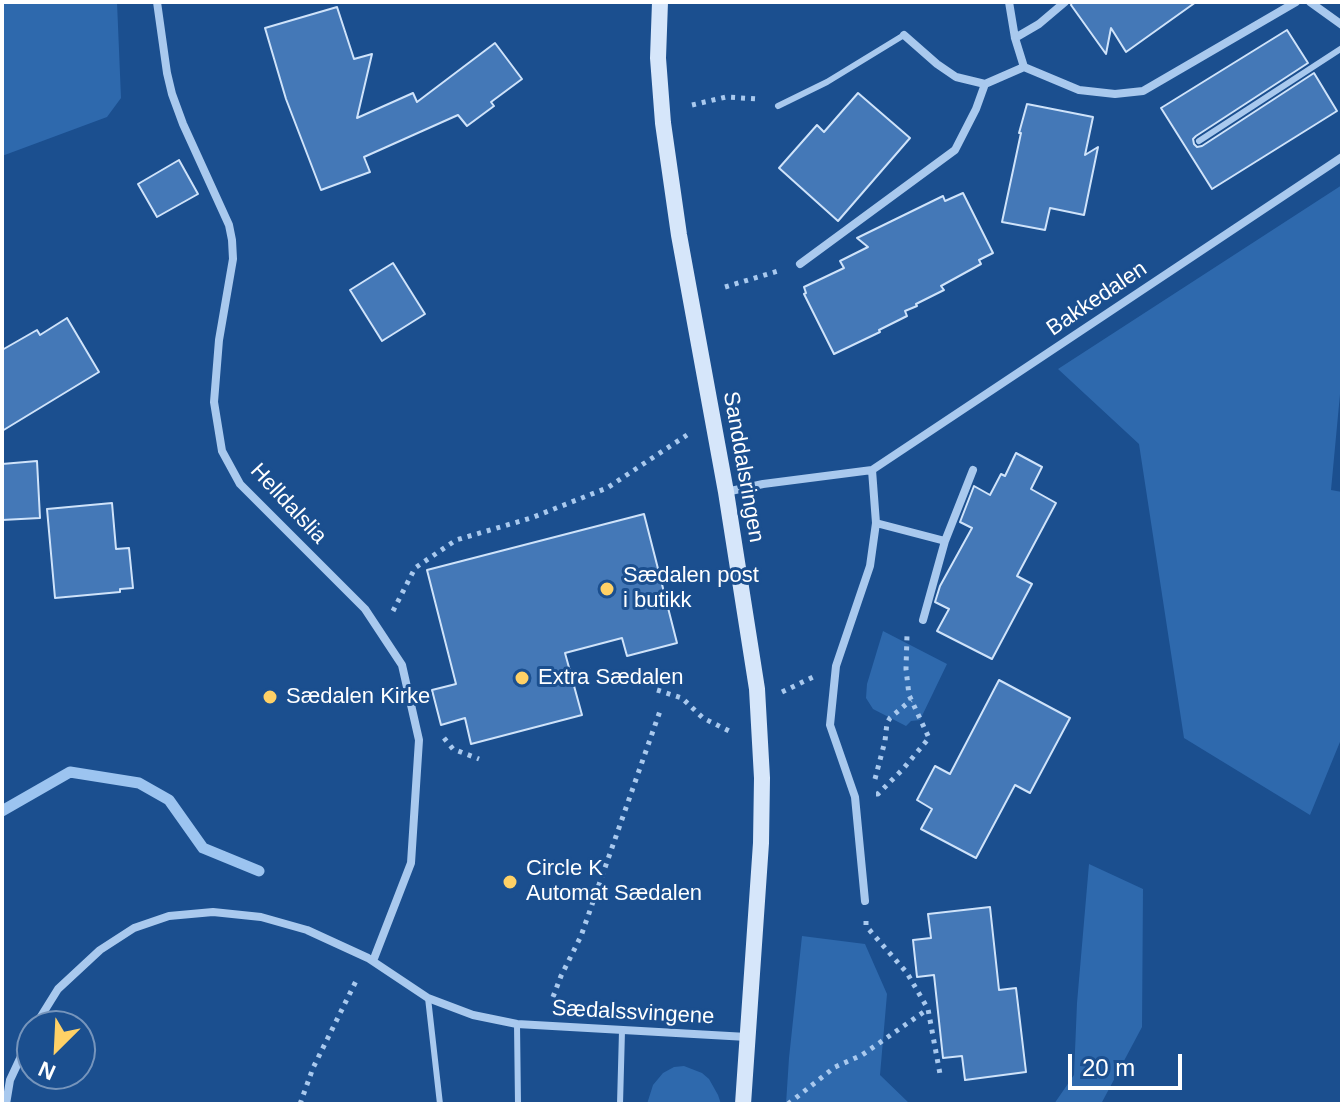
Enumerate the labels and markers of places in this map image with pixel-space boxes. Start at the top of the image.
place label: Sædalen post i butikk [623,563,759,614]
marker: Sædalen post i butikk [598,580,616,598]
place label: Extra Sædalen [538,665,684,691]
marker: Extra Sædalen [513,669,531,687]
place label: Sædalen Kirke [286,684,430,710]
marker: Sædalen Kirke [261,688,279,706]
place label: Circle K Automat Sædalen [526,856,702,908]
marker: Circle K Automat Sædalen [501,873,519,891]

